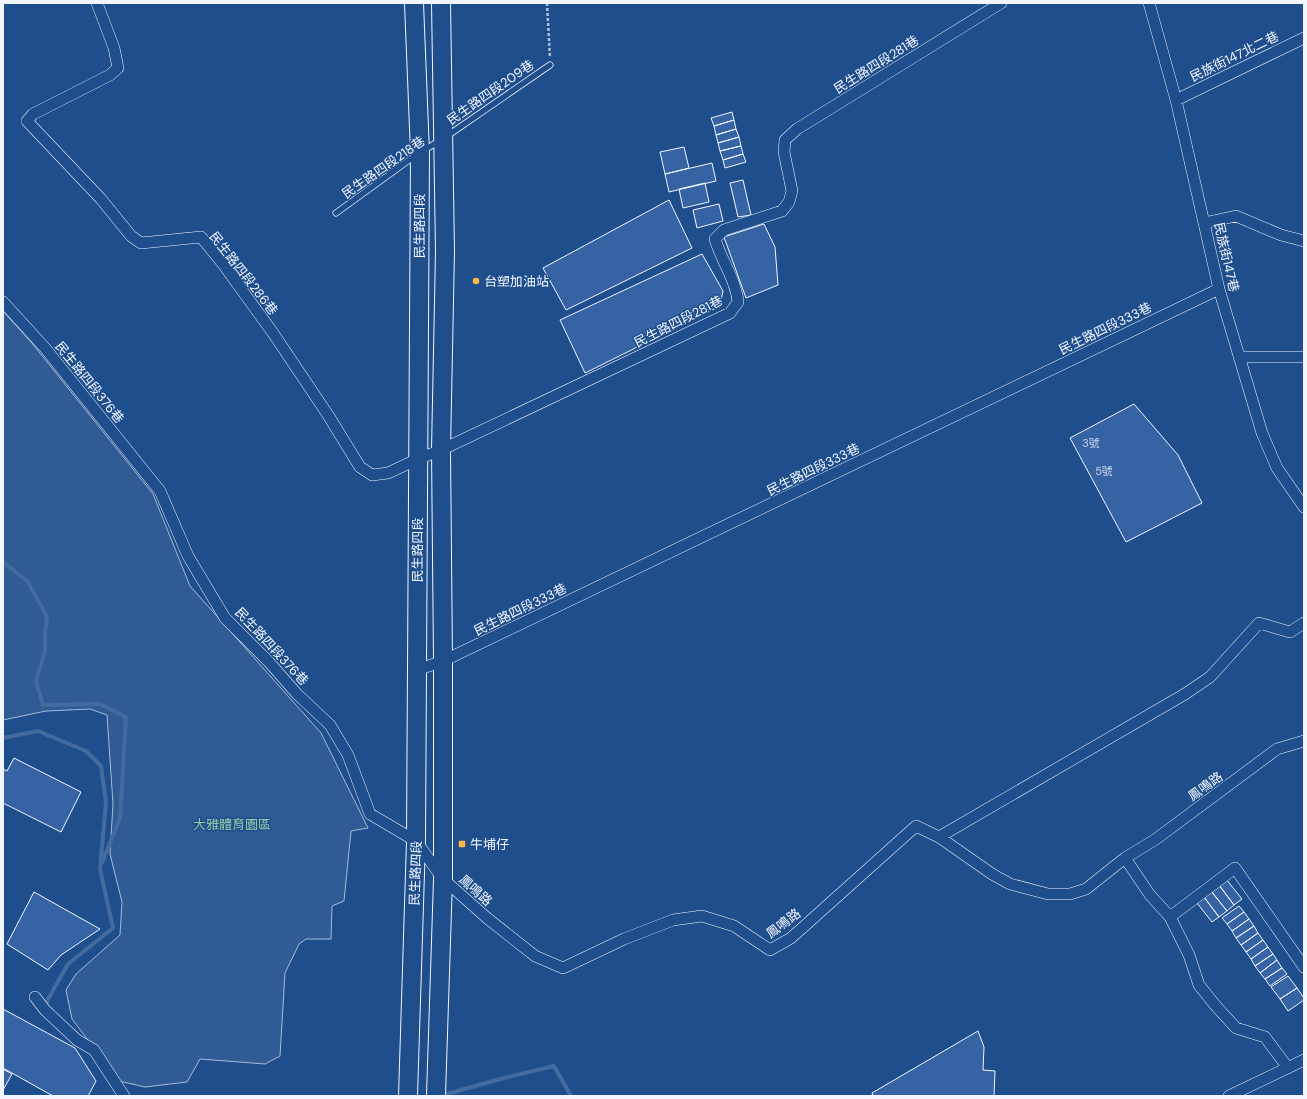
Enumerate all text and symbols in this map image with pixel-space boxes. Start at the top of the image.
street label: 民族街147北二巷 [1187,28,1281,85]
street label: 民生路四段281巷 [831,32,922,97]
street label: 民生路四段209巷 [443,56,537,129]
street label: 民生路四段218巷 [338,132,428,202]
street label: 民生路四段 [411,193,428,259]
street label: 民族街147巷 [1210,221,1243,294]
street label: 民生路四段286巷 [206,228,282,318]
place label: 台塑加油站 [484,273,549,290]
marker: 台塑加油站 [471,276,481,286]
street label: 民生路四段281巷 [631,292,725,351]
street label: 民生路四段333巷 [1056,299,1154,358]
street label: 民生路四段376巷 [51,338,128,427]
house number: 3號 [1082,436,1100,450]
street label: 民生路四段333巷 [764,440,862,499]
house number: 5號 [1095,464,1113,478]
street label: 民生路四段 [409,517,426,583]
street label: 民生路四段333巷 [471,580,569,639]
street label: 民生路四段376巷 [231,604,312,689]
street label: 鳳鳴路 [1185,768,1226,805]
park label: 大雅體育園區 [193,816,271,833]
place label: 牛埔仔 [470,836,509,853]
marker: 牛埔仔 [457,839,467,849]
street label: 民生路四段 [406,840,425,906]
street label: 鳳鳴路 [455,871,496,910]
street label: 鳳鳴路 [763,905,804,942]

